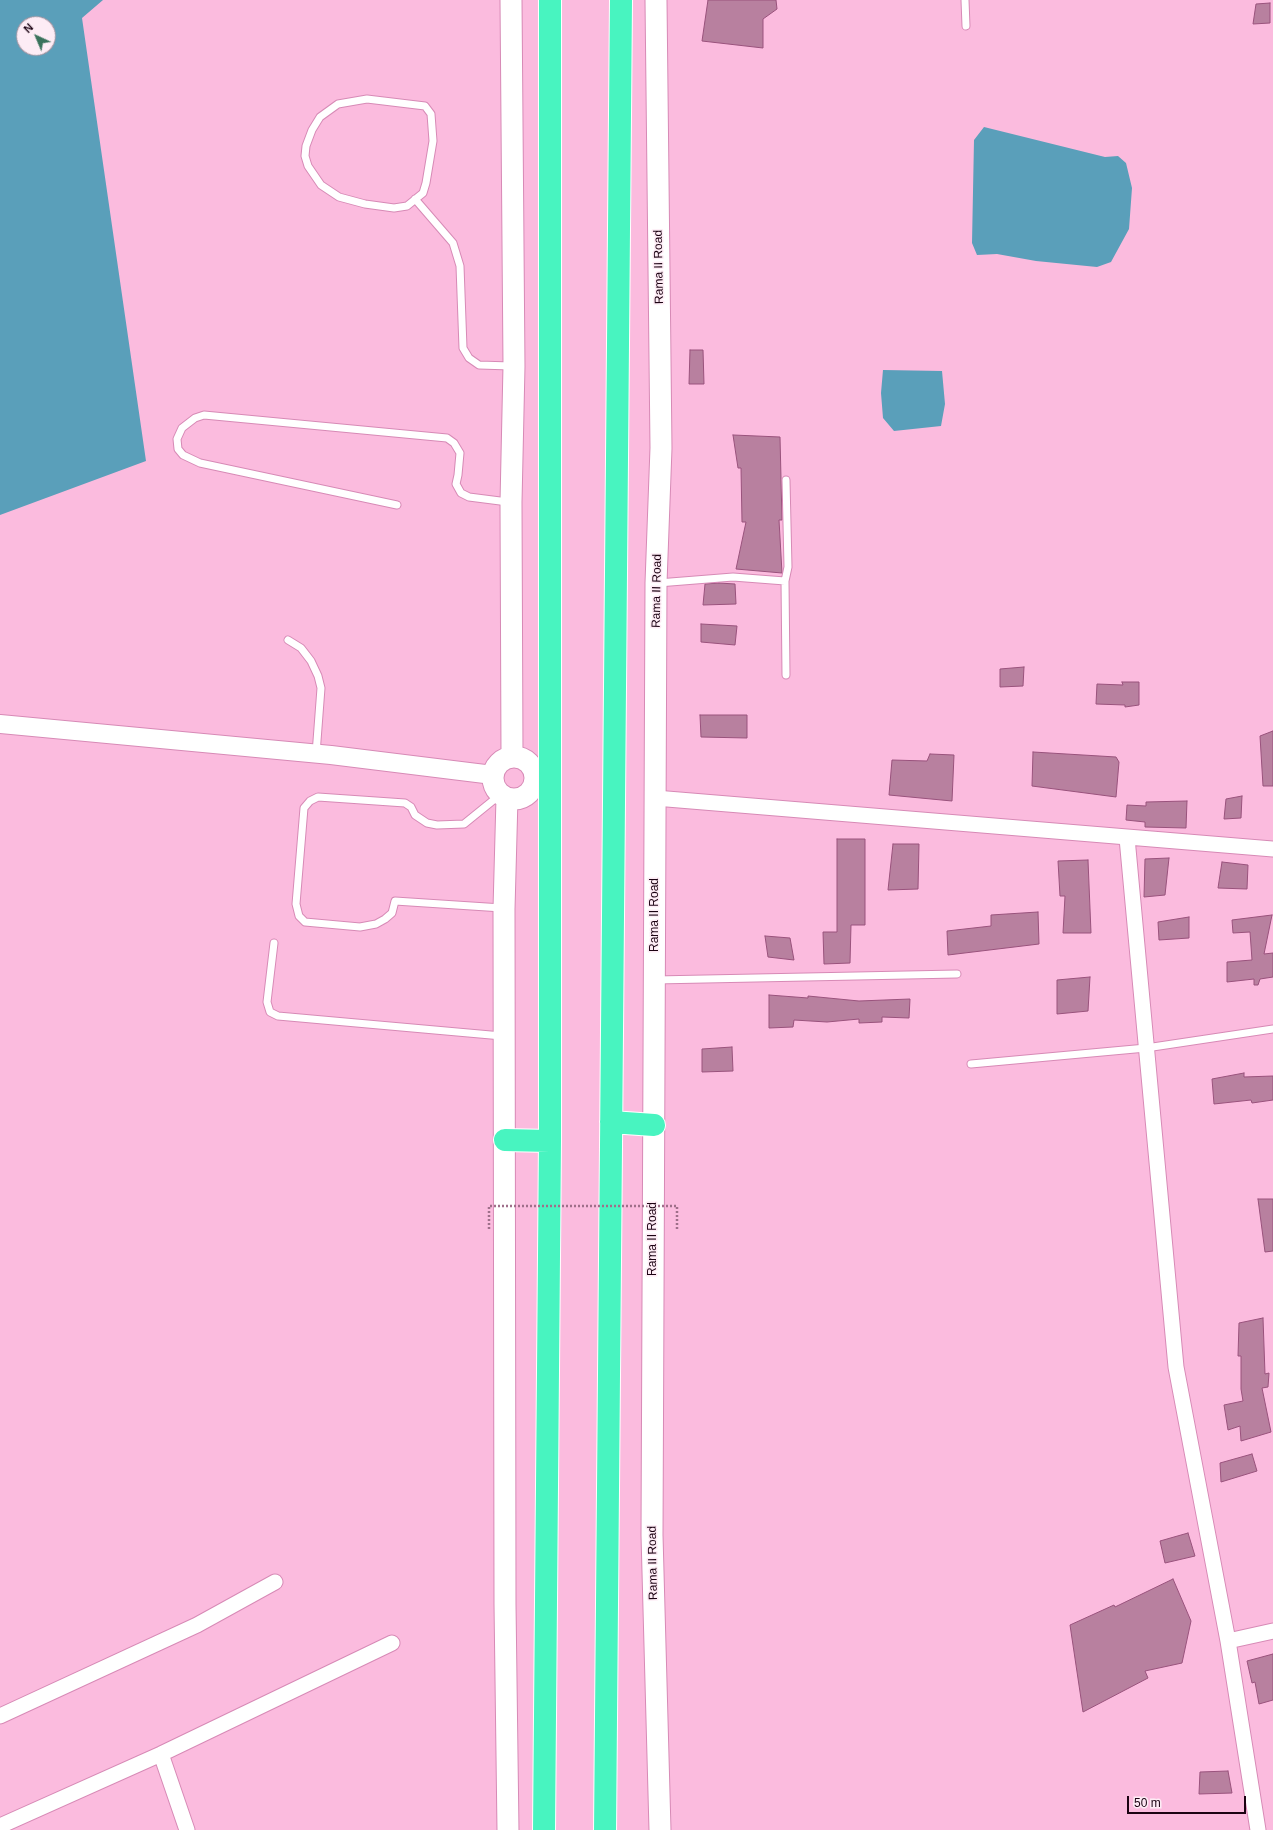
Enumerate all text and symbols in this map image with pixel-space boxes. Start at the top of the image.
north arrow [16,16,56,56]
text: N [21,21,35,35]
street label: Rama II Road [651,230,667,304]
street label: Rama II Road [649,554,665,628]
street label: Rama II Road [648,878,662,952]
street label: Rama II Road [646,1202,660,1276]
street label: Rama II Road [645,1526,661,1600]
scale bar [1129,1788,1248,1814]
text: 50 m [1134,1796,1161,1810]

